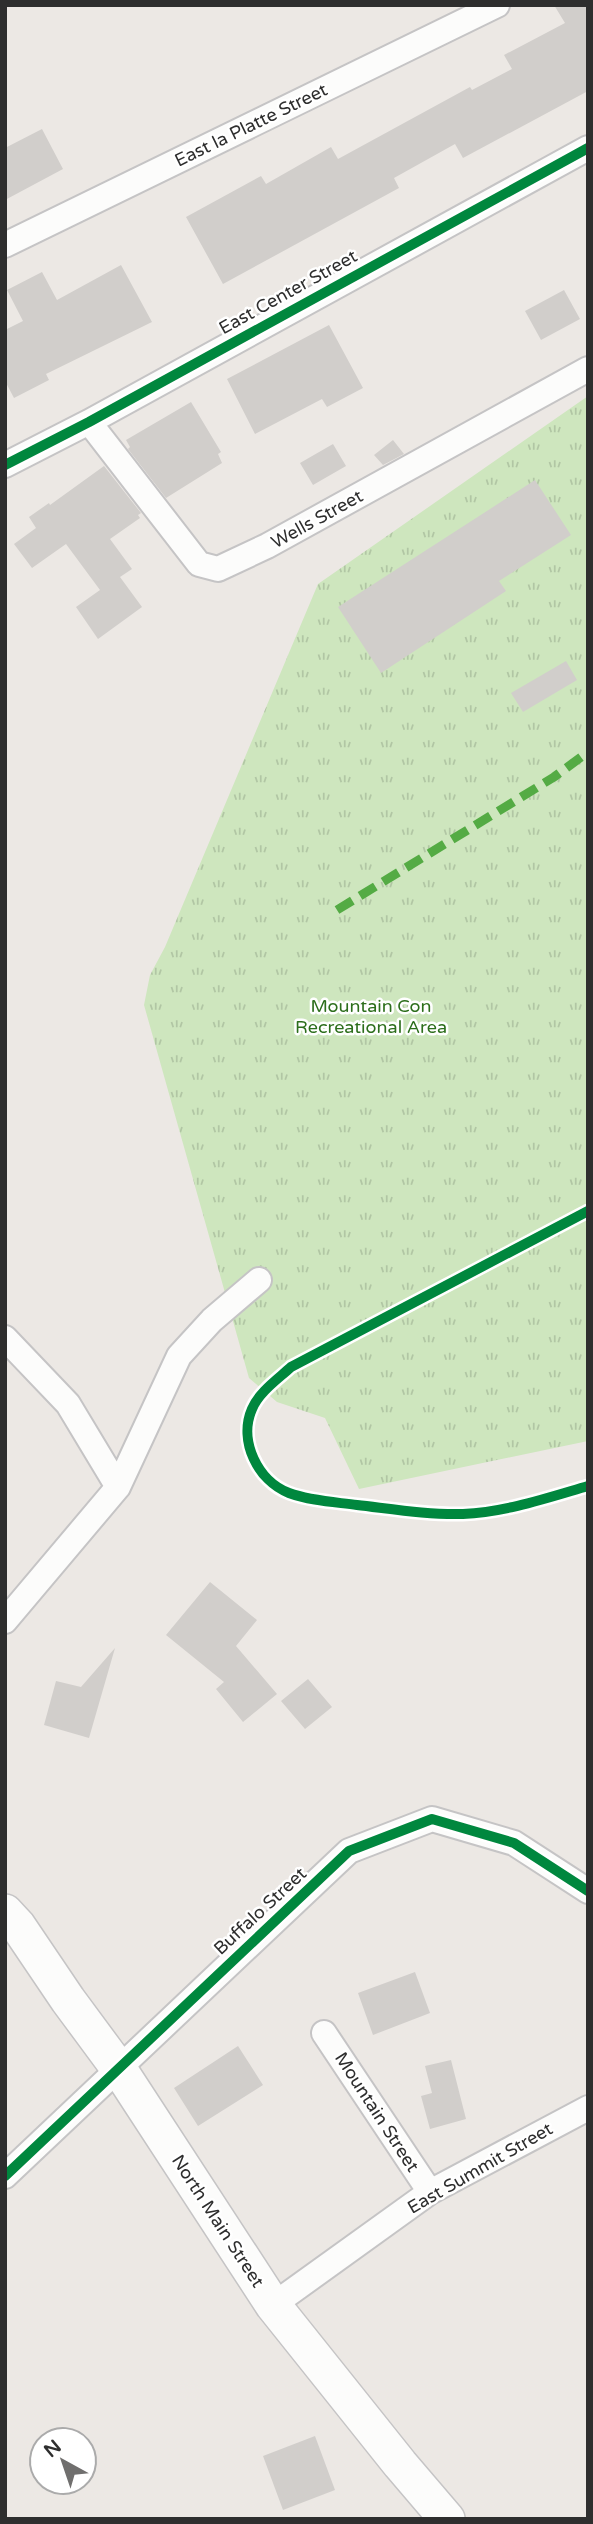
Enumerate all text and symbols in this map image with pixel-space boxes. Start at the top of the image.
street label: East la Platte Street [171,78,331,172]
street label: East Center Street [215,245,361,339]
street label: Wells Street [267,485,367,553]
park label: Mountain Con Recreational Area [295,995,447,1038]
street label: Buffalo Street [209,1862,311,1959]
street label: Mountain Street [330,2048,424,2176]
street label: East Summit Street [403,2117,557,2219]
street label: North Main Street [167,2151,269,2292]
north arrow [28,2426,98,2496]
text: N [40,2435,66,2462]

